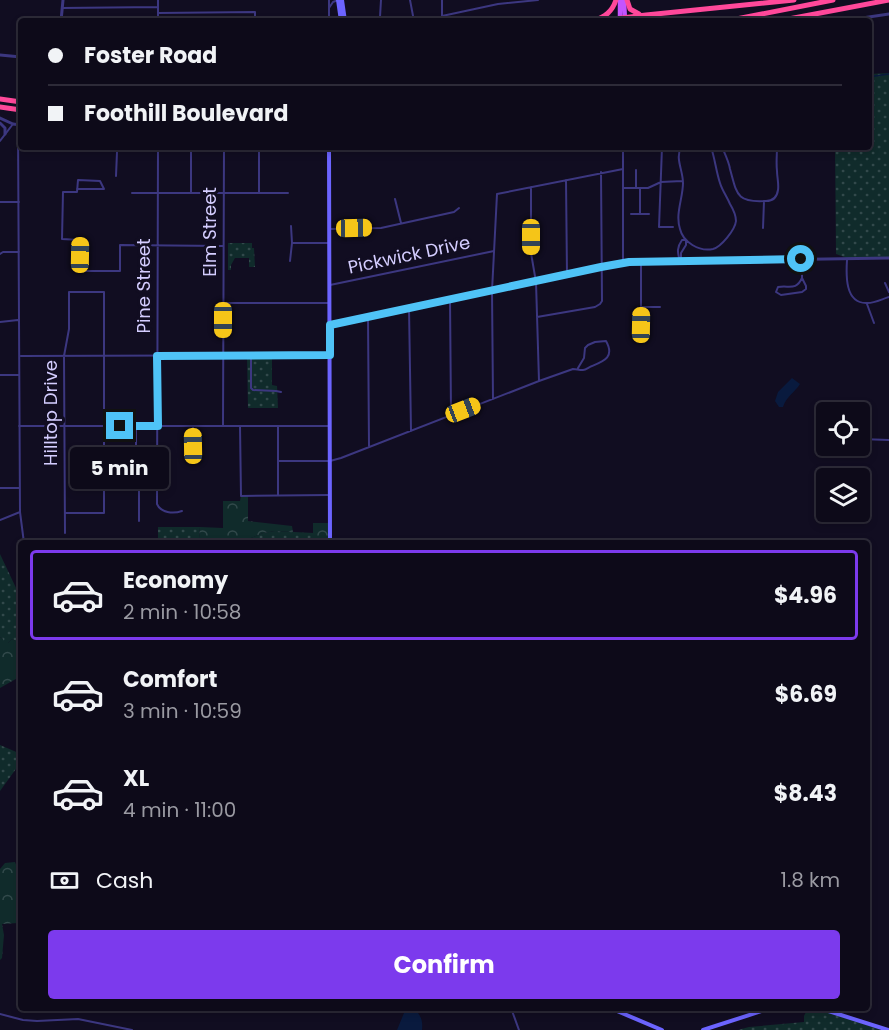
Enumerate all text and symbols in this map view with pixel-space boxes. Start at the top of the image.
text: Foster Road [84,40,217,71]
text: Foothill Boulevard [84,98,288,129]
street label: Elm Street [197,187,222,277]
car [336,219,372,237]
car [522,219,540,255]
street label: Pickwick Drive [345,229,472,280]
car [71,237,89,273]
street label: Pine Street [131,238,156,334]
route start [787,245,814,272]
car [214,302,232,338]
car [632,307,650,343]
street label: Hilltop Drive [38,360,63,466]
car [443,395,483,425]
map controls [816,402,870,522]
button: locate [816,402,870,456]
route end [106,412,133,439]
car [184,428,202,464]
callout: 5 min [70,447,170,489]
text: 5 min [91,454,148,482]
button: layers [816,468,870,522]
text: Economy [123,565,228,596]
icon: car [51,568,105,622]
text: $4.96 [774,580,837,611]
text: 2 min · 10:58 [123,598,241,626]
text: Comfort [123,664,217,695]
icon: car [51,667,105,721]
text: $6.69 [775,679,837,710]
text: 3 min · 10:59 [123,697,242,725]
text: XL [123,763,149,794]
icon: car [51,766,105,820]
text: $8.43 [774,778,837,809]
text: 4 min · 11:00 [123,796,236,824]
icon: cash [48,864,81,897]
text: Cash [96,865,153,896]
text: 1.8 km [781,866,840,894]
button: Confirm [48,930,840,999]

